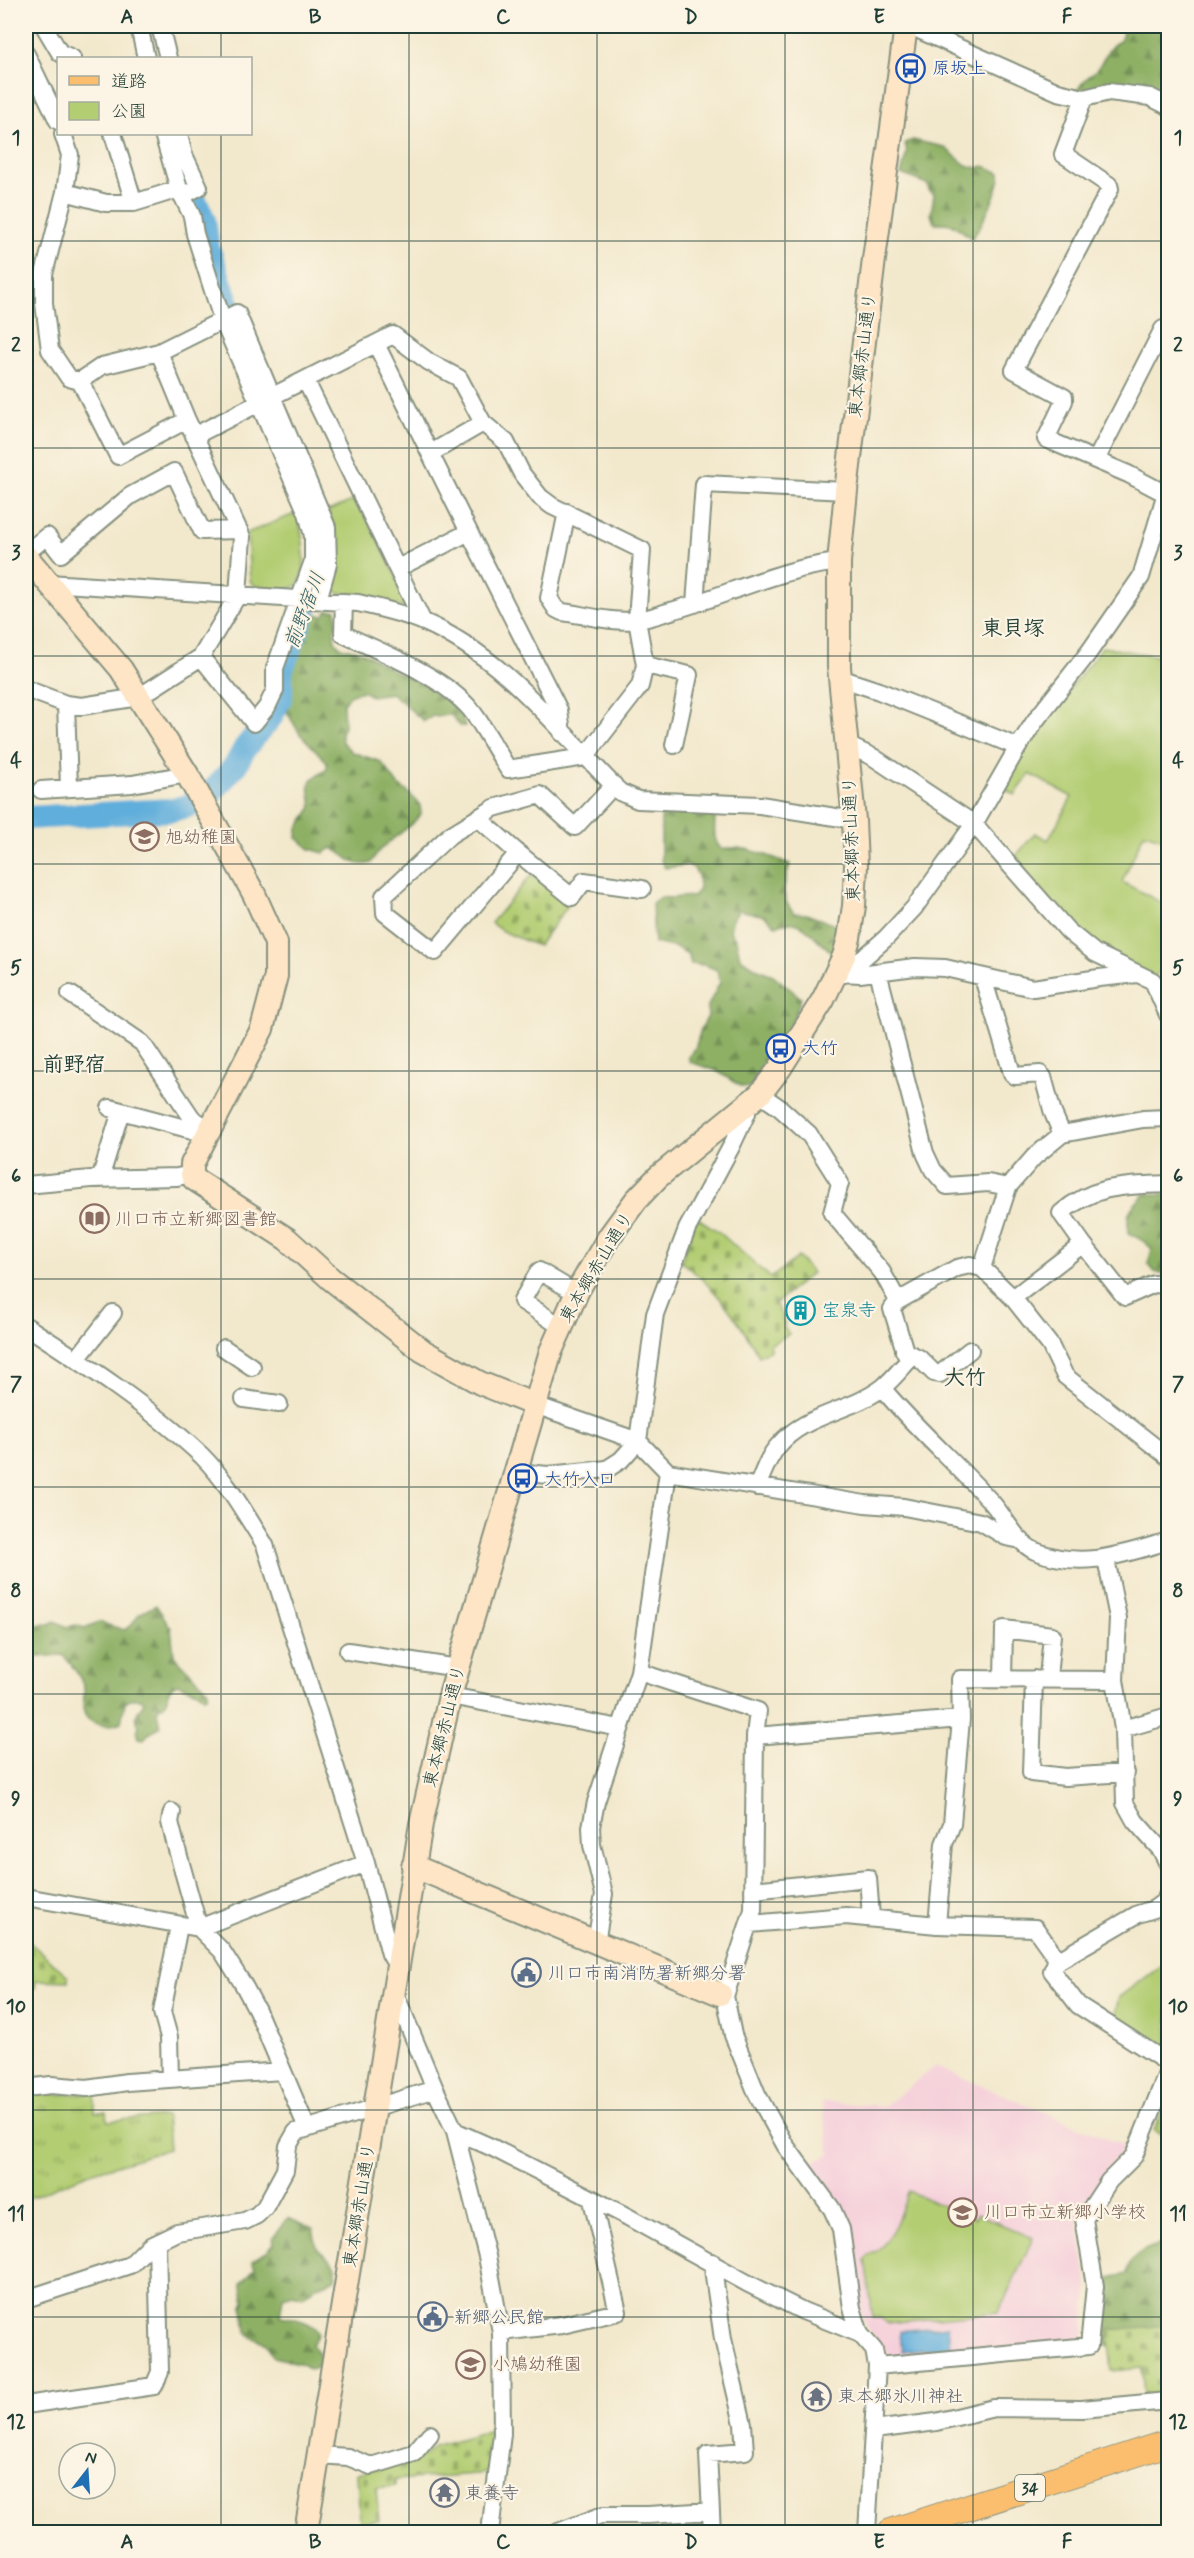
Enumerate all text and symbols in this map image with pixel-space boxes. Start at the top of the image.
text: A [120,4,134,31]
text: B [309,4,322,31]
text: C [496,4,511,31]
text: D [684,4,698,31]
text: E [873,4,885,31]
text: F [1062,4,1073,31]
bus stop icon: 原坂上 [895,52,927,84]
legend [57,57,252,135]
place label: 原坂上 [932,57,986,81]
text: 道路 [111,70,147,94]
text: 公園 [111,100,147,124]
text: 1 [12,125,20,152]
text: 1 [1174,125,1182,152]
street label: 東本郷赤山通り [843,291,883,419]
text: 2 [11,332,21,359]
text: 2 [1173,332,1183,359]
text: 3 [11,540,21,567]
text: 3 [1173,540,1183,567]
water label: 前野宿川 [278,568,332,653]
district label: 東貝塚 [982,615,1045,643]
text: 4 [10,748,22,775]
text: 4 [1172,748,1184,775]
street label: 東本郷赤山通り [838,776,866,902]
school or university icon: 旭幼稚園 [128,821,160,853]
place label: 旭幼稚園 [165,826,237,850]
text: 5 [10,955,22,982]
text: 5 [1172,955,1184,982]
bus stop icon: 大竹 [765,1032,797,1064]
place label: 大竹 [802,1037,838,1061]
district label: 前野宿 [43,1051,106,1079]
text: 6 [11,1163,21,1190]
text: 6 [1173,1163,1183,1190]
library icon: 川口市立新郷図書館 [78,1203,110,1235]
street label: 東本郷赤山通り [554,1207,640,1328]
place label: 川口市立新郷図書館 [115,1208,277,1232]
building icon: 宝泉寺 [785,1294,817,1326]
place label: 宝泉寺 [822,1299,876,1323]
district label: 大竹 [944,1364,986,1392]
text: 7 [10,1371,22,1398]
text: 7 [1172,1371,1184,1398]
bus stop icon: 大竹入口 [507,1463,539,1495]
place label: 大竹入口 [544,1468,616,1492]
text: 8 [10,1578,22,1605]
text: 8 [1172,1578,1184,1605]
street label: 東本郷赤山通り [418,1662,472,1790]
text: 9 [11,1786,21,1813]
text: 9 [1173,1786,1183,1813]
public building icon: 川口市南消防署新郷分署 [511,1957,543,1989]
place label: 川口市南消防署新郷分署 [548,1962,746,1986]
text: 10 [6,1994,26,2021]
text: 10 [1168,1994,1188,2021]
street label: 東本郷赤山通り [338,2141,382,2269]
school or university icon: 川口市立新郷小学校 [947,2196,979,2228]
text: 11 [7,2201,25,2228]
place label: 川口市立新郷小学校 [984,2201,1146,2225]
text: 11 [1169,2201,1187,2228]
public building icon: 新郷公民館 [417,2301,449,2333]
place label: 新郷公民館 [454,2306,544,2330]
school or university icon: 小鳩幼稚園 [455,2348,487,2380]
place label: 小鳩幼稚園 [492,2353,582,2377]
temple icon: 東本郷氷川神社 [801,2380,833,2412]
place label: 東本郷氷川神社 [838,2385,964,2409]
text: 12 [6,2409,26,2436]
text: 12 [1168,2409,1188,2436]
north arrow [57,2441,117,2501]
text: N [83,2446,99,2470]
road number: 34 [1015,2475,1045,2501]
temple icon: 東養寺 [428,2477,460,2509]
place label: 東養寺 [465,2482,519,2506]
text: A [120,2529,134,2556]
text: B [309,2529,322,2556]
text: C [496,2529,511,2556]
text: D [684,2529,698,2556]
text: E [873,2529,885,2556]
text: F [1062,2529,1073,2556]

